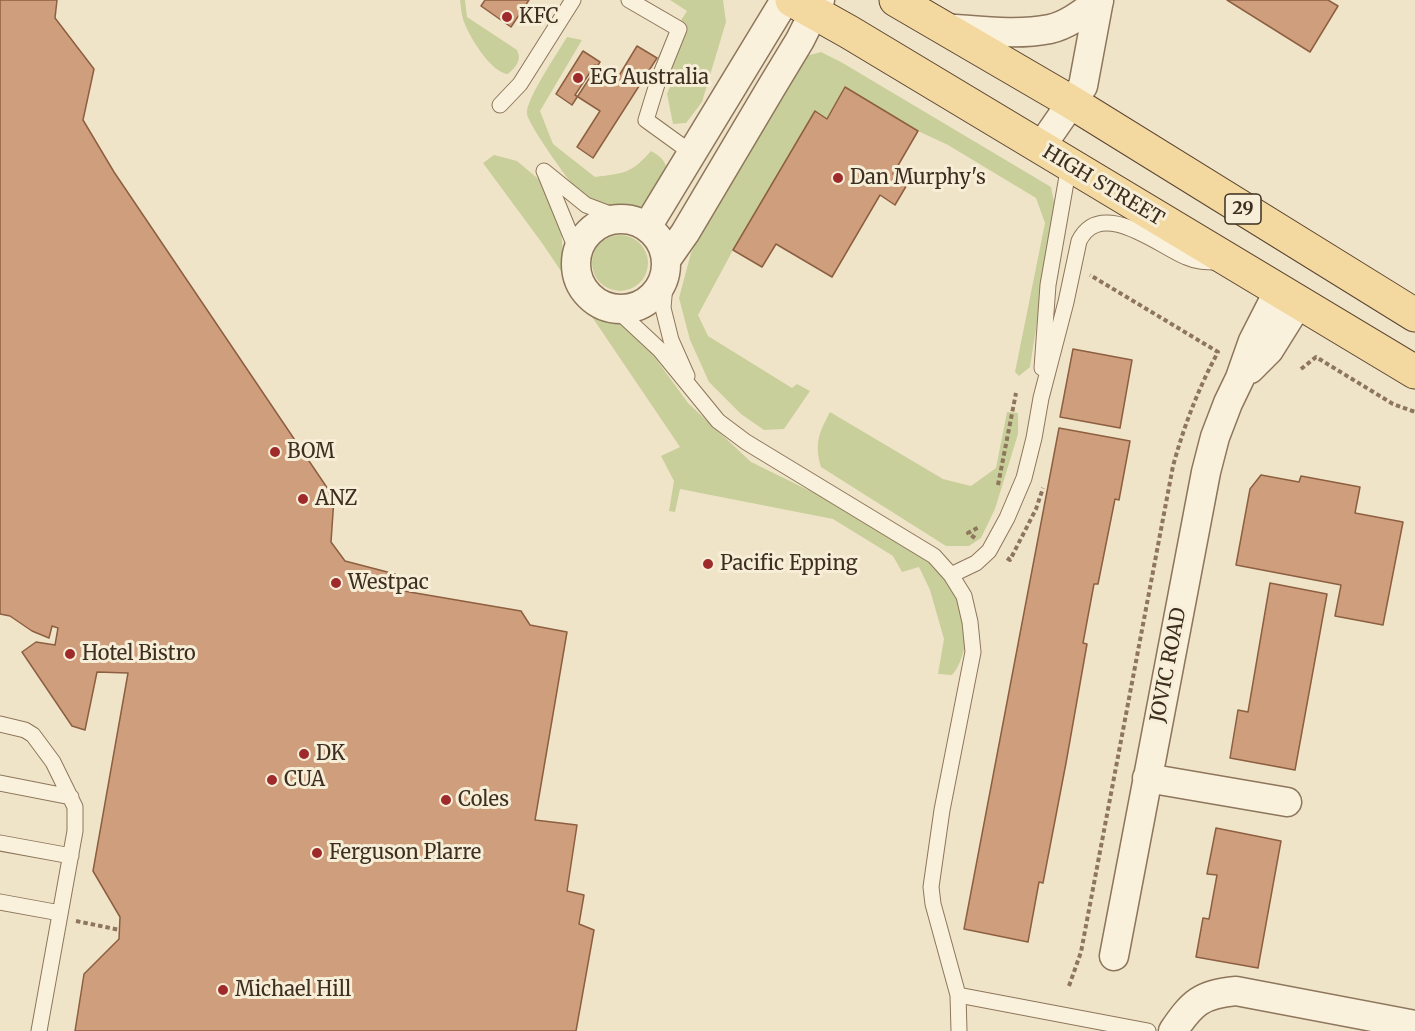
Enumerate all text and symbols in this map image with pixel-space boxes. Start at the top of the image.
place label: KFC [519,5,559,29]
marker: KFC [500,10,514,24]
place label: EG Australia [590,66,709,90]
marker: EG Australia [571,71,585,85]
street label: HIGH STREET [1038,140,1168,232]
place label: Dan Murphy's [850,166,986,190]
marker: Dan Murphy's [831,171,845,185]
road number: 29 [1225,194,1261,224]
place label: BOM [287,440,335,464]
marker: BOM [268,445,282,459]
place label: ANZ [315,487,358,511]
marker: ANZ [296,492,310,506]
place label: Pacific Epping [720,552,858,576]
marker: Pacific Epping [701,557,715,571]
place label: Westpac [348,571,429,595]
marker: Westpac [329,576,343,590]
street label: JOVIC ROAD [1146,606,1192,724]
place label: Hotel Bistro [82,642,196,666]
marker: Hotel Bistro [63,647,77,661]
place label: DK [316,742,345,766]
marker: DK [297,747,311,761]
place label: CUA [284,768,325,792]
marker: CUA [265,773,279,787]
place label: Coles [458,788,509,812]
marker: Coles [439,793,453,807]
place label: Ferguson Plarre [329,841,481,865]
marker: Ferguson Plarre [310,846,324,860]
place label: Michael Hill [235,978,351,1002]
marker: Michael Hill [216,983,230,997]

